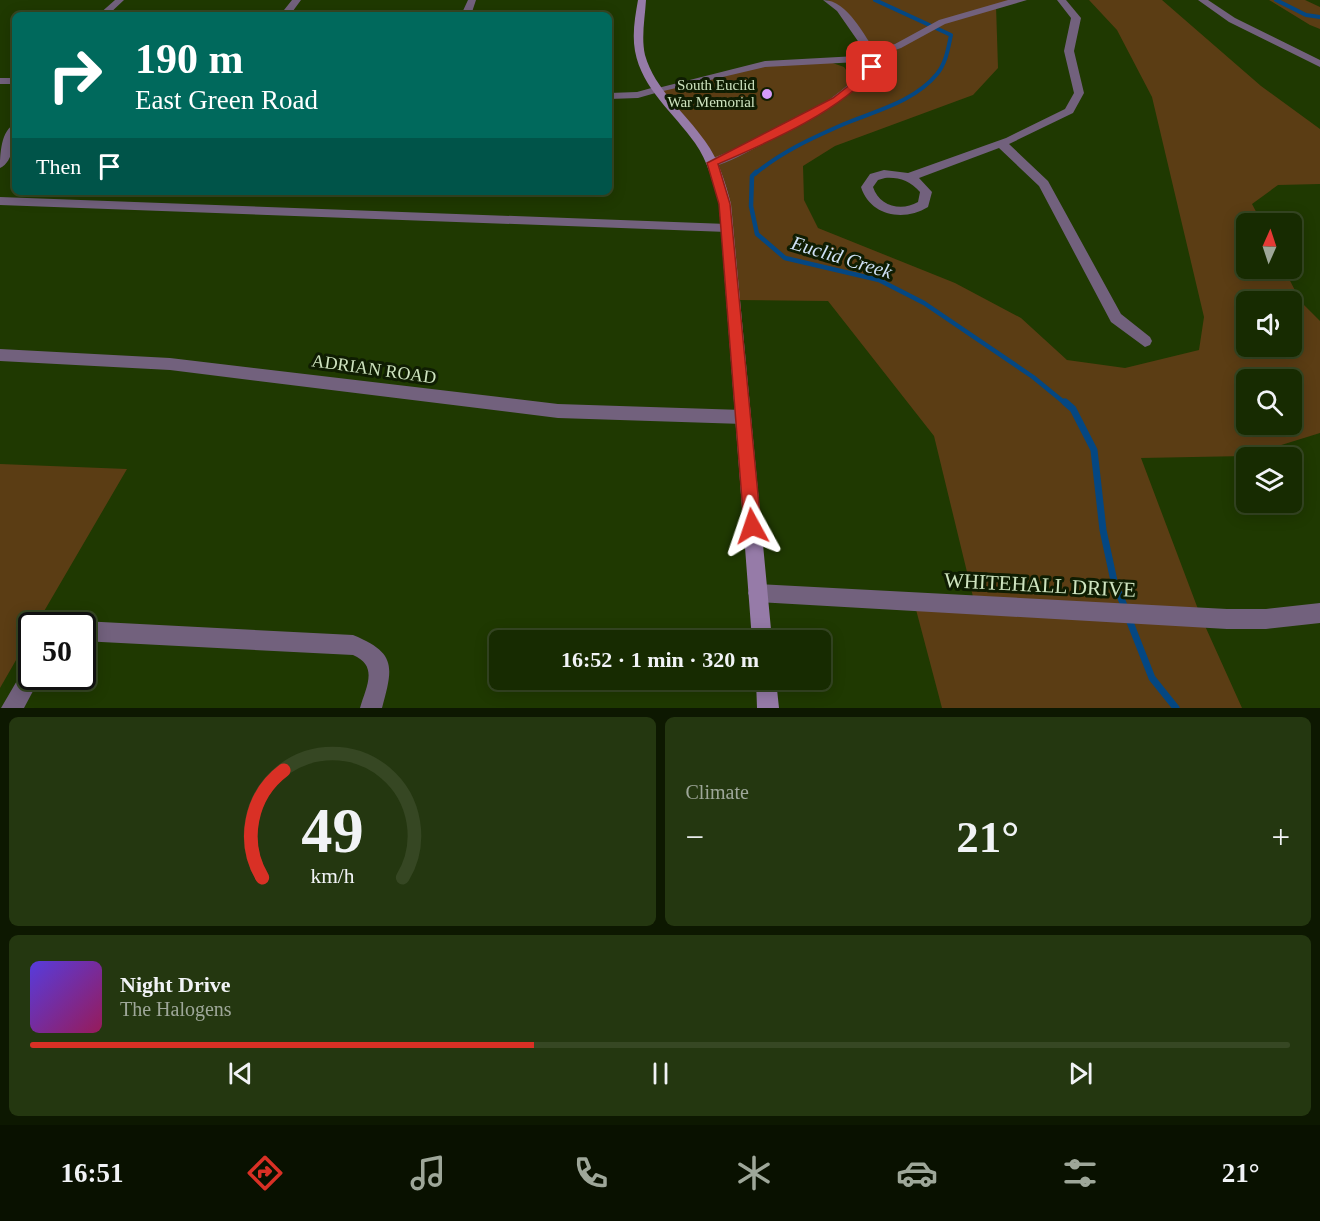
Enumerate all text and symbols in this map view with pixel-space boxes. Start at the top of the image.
icon: right [36,36,114,114]
text: 190 m [135,36,244,82]
pin [846,41,897,92]
icon: arrive [855,50,888,83]
place label: South Euclid War Memorial [667,77,755,110]
text: East Green Road [135,85,318,115]
marker: South Euclid War Memorial [760,87,774,101]
icon: arrive [93,150,126,183]
text: Then [36,154,81,179]
north arrow [1236,213,1302,279]
map controls [1236,213,1302,513]
water label: Euclid Creek [788,231,896,283]
button: sound [1236,291,1302,357]
street label: ADRIAN ROAD [310,350,438,388]
button: search [1236,369,1302,435]
button: layers [1236,447,1302,513]
position arrow [720,494,784,558]
street label: WHITEHALL DRIVE [943,568,1137,602]
speed limit sign: 50 [18,612,96,690]
text: 16:52 · 1 min · 320 m [561,647,759,672]
text: Climate [686,781,749,803]
text: 49 [301,796,363,865]
text: 21° [956,812,1019,862]
text: − [686,819,704,855]
text: + [1271,819,1290,855]
text: km/h [310,865,355,889]
text: Night Drive [120,972,231,997]
text: The Halogens [120,998,232,1020]
icon: previous [224,1057,257,1090]
icon: pause [644,1057,677,1090]
icon: next [1064,1057,1097,1090]
icon: directions [244,1152,286,1194]
icon: music [407,1152,449,1194]
icon: phone [570,1152,612,1194]
icon: climate [733,1152,775,1194]
icon: car [896,1152,938,1194]
icon: filters [1059,1152,1101,1194]
text: 16:51 [60,1158,123,1188]
text: 21° [1222,1158,1259,1188]

